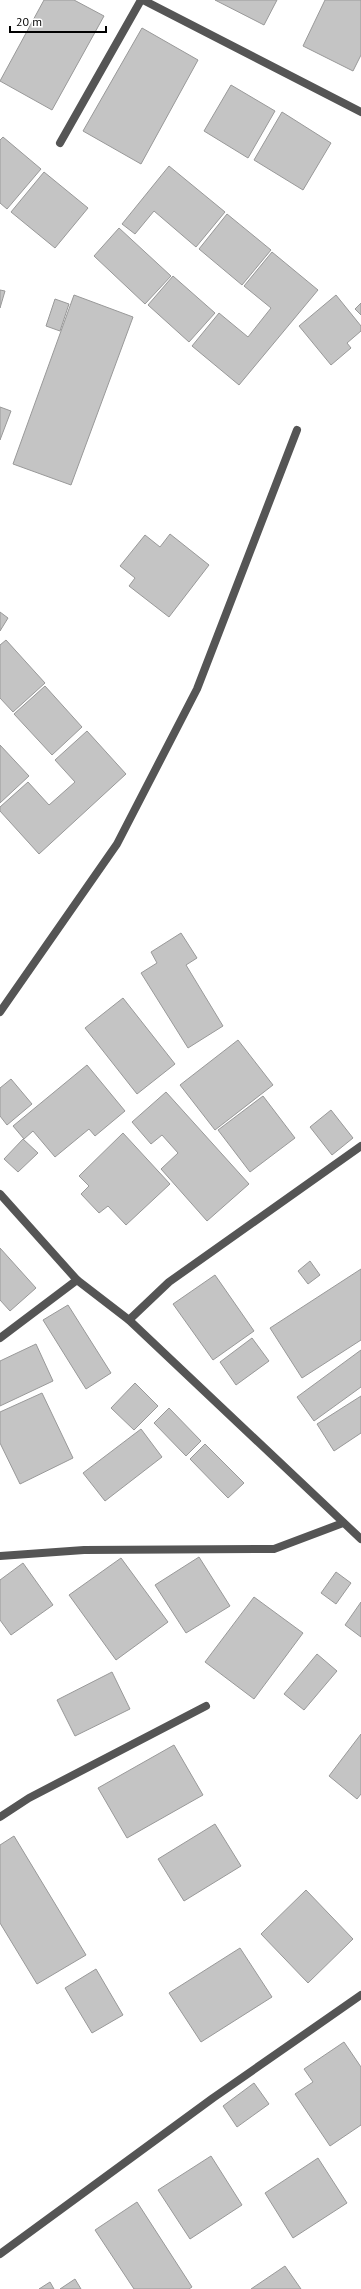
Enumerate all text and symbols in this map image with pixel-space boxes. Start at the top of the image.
scale bar [10,8,106,34]
text: 20 m [16,14,42,29]

